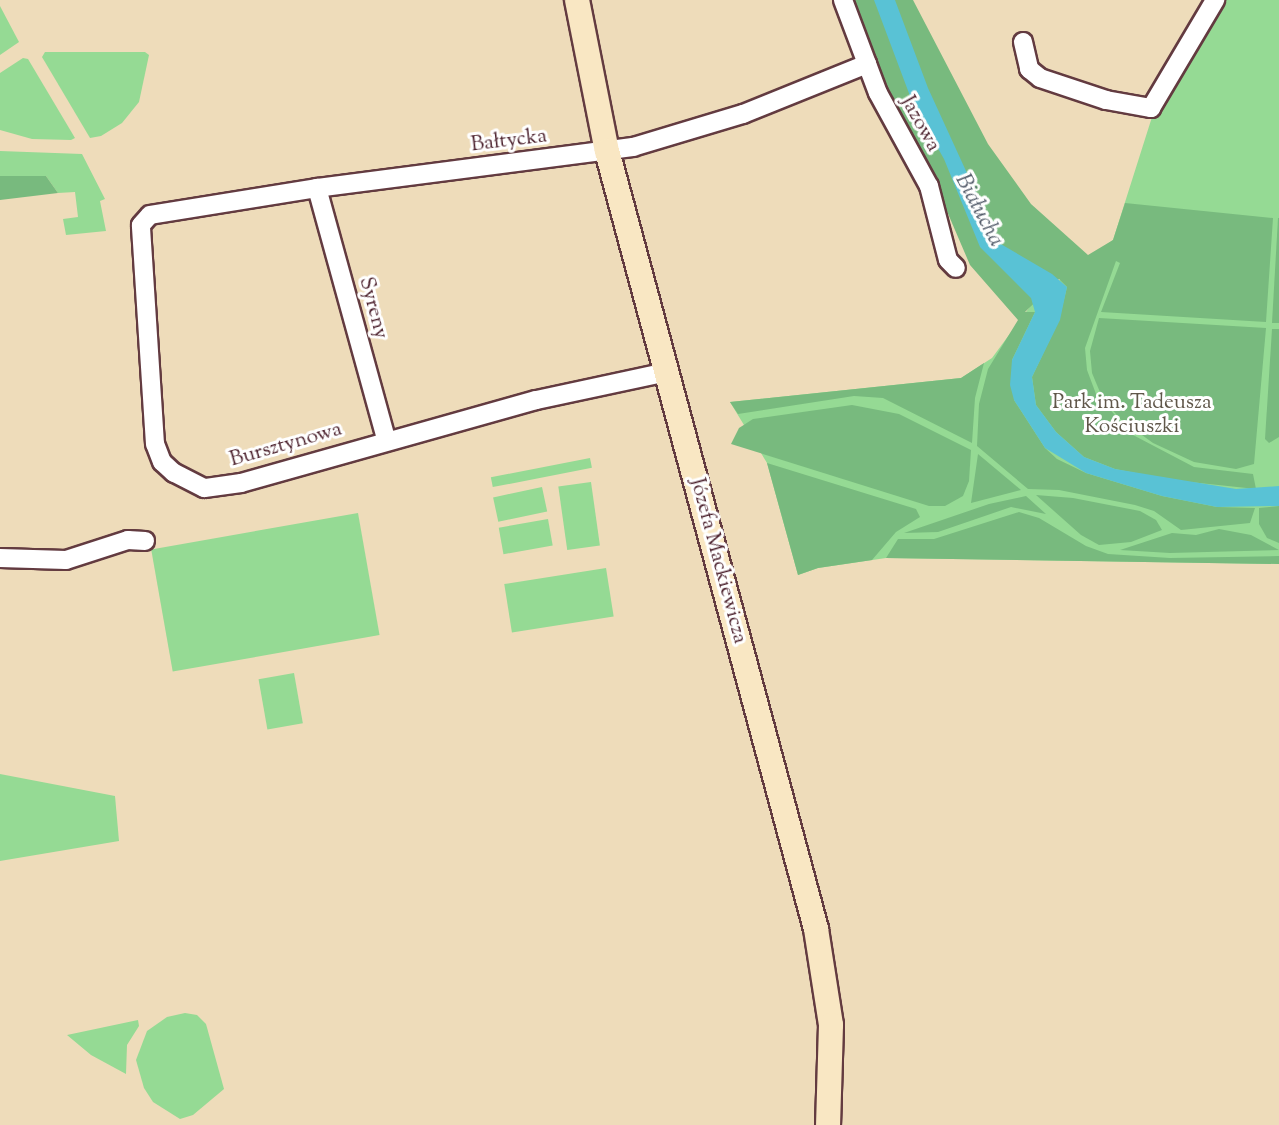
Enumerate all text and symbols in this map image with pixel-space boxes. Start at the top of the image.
street label: Jazowa [894,92,946,156]
street label: Bałtycka [469,124,549,158]
water label: Białucha [948,170,1008,252]
street label: Syreny [353,274,393,342]
park label: Park im. Tadeusza Kościuszki [1052,390,1212,440]
street label: Bursztynowa [227,417,345,473]
street label: Józefa Mackiewicza [684,476,752,646]

